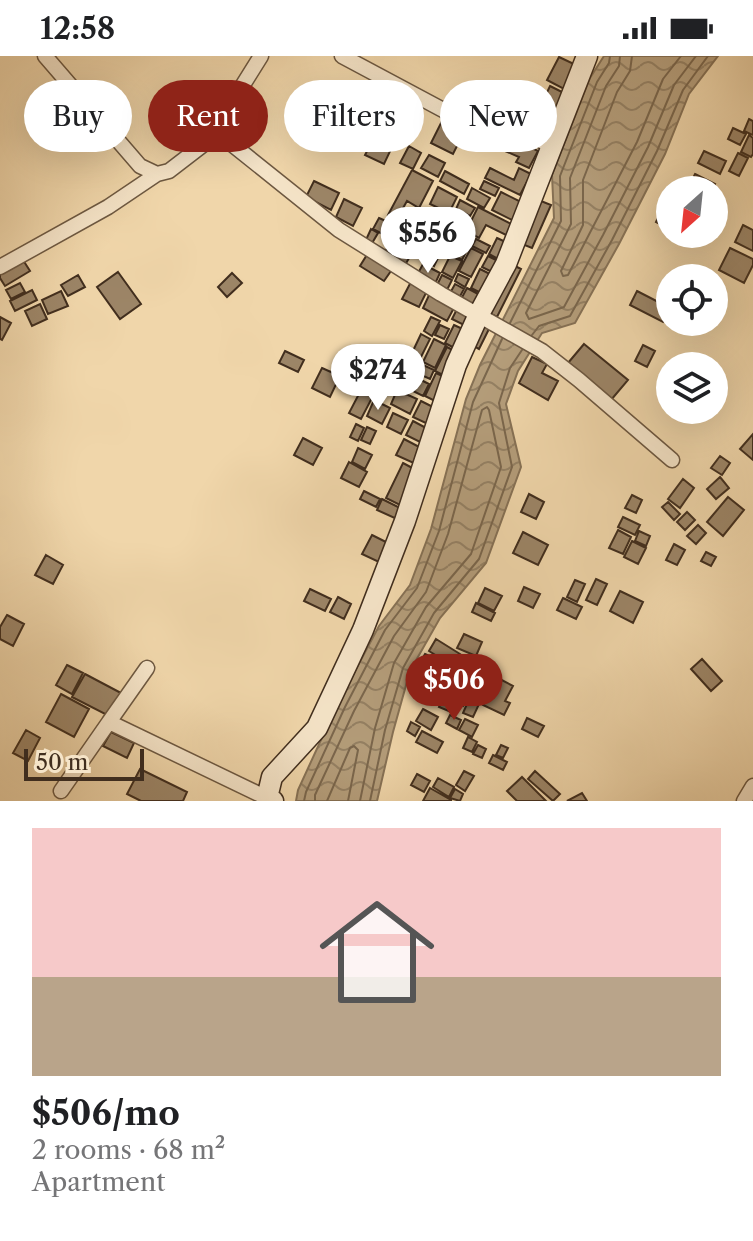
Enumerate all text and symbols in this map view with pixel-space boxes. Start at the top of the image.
text: 12:58 [40,10,115,47]
chip: Buy [24,80,132,152]
chip: Rent [148,80,268,152]
chip: Filters [284,80,424,152]
chip: New [440,80,557,152]
north arrow [656,176,728,248]
map controls [656,176,728,424]
pin: $556 [381,207,475,275]
text: $556 [399,217,457,249]
button: locate [656,264,728,336]
pin: $274 [331,344,425,412]
button: layers [656,352,728,424]
text: $274 [349,354,407,386]
pin: $506 [407,654,501,722]
text: $506 [424,664,484,696]
scale bar [24,745,144,781]
text: 50 m [36,749,88,776]
icon: home [305,880,449,1024]
text: $506/mo [32,1092,180,1134]
text: 2 rooms · 68 m² [32,1134,225,1166]
text: Apartment [32,1166,165,1198]

